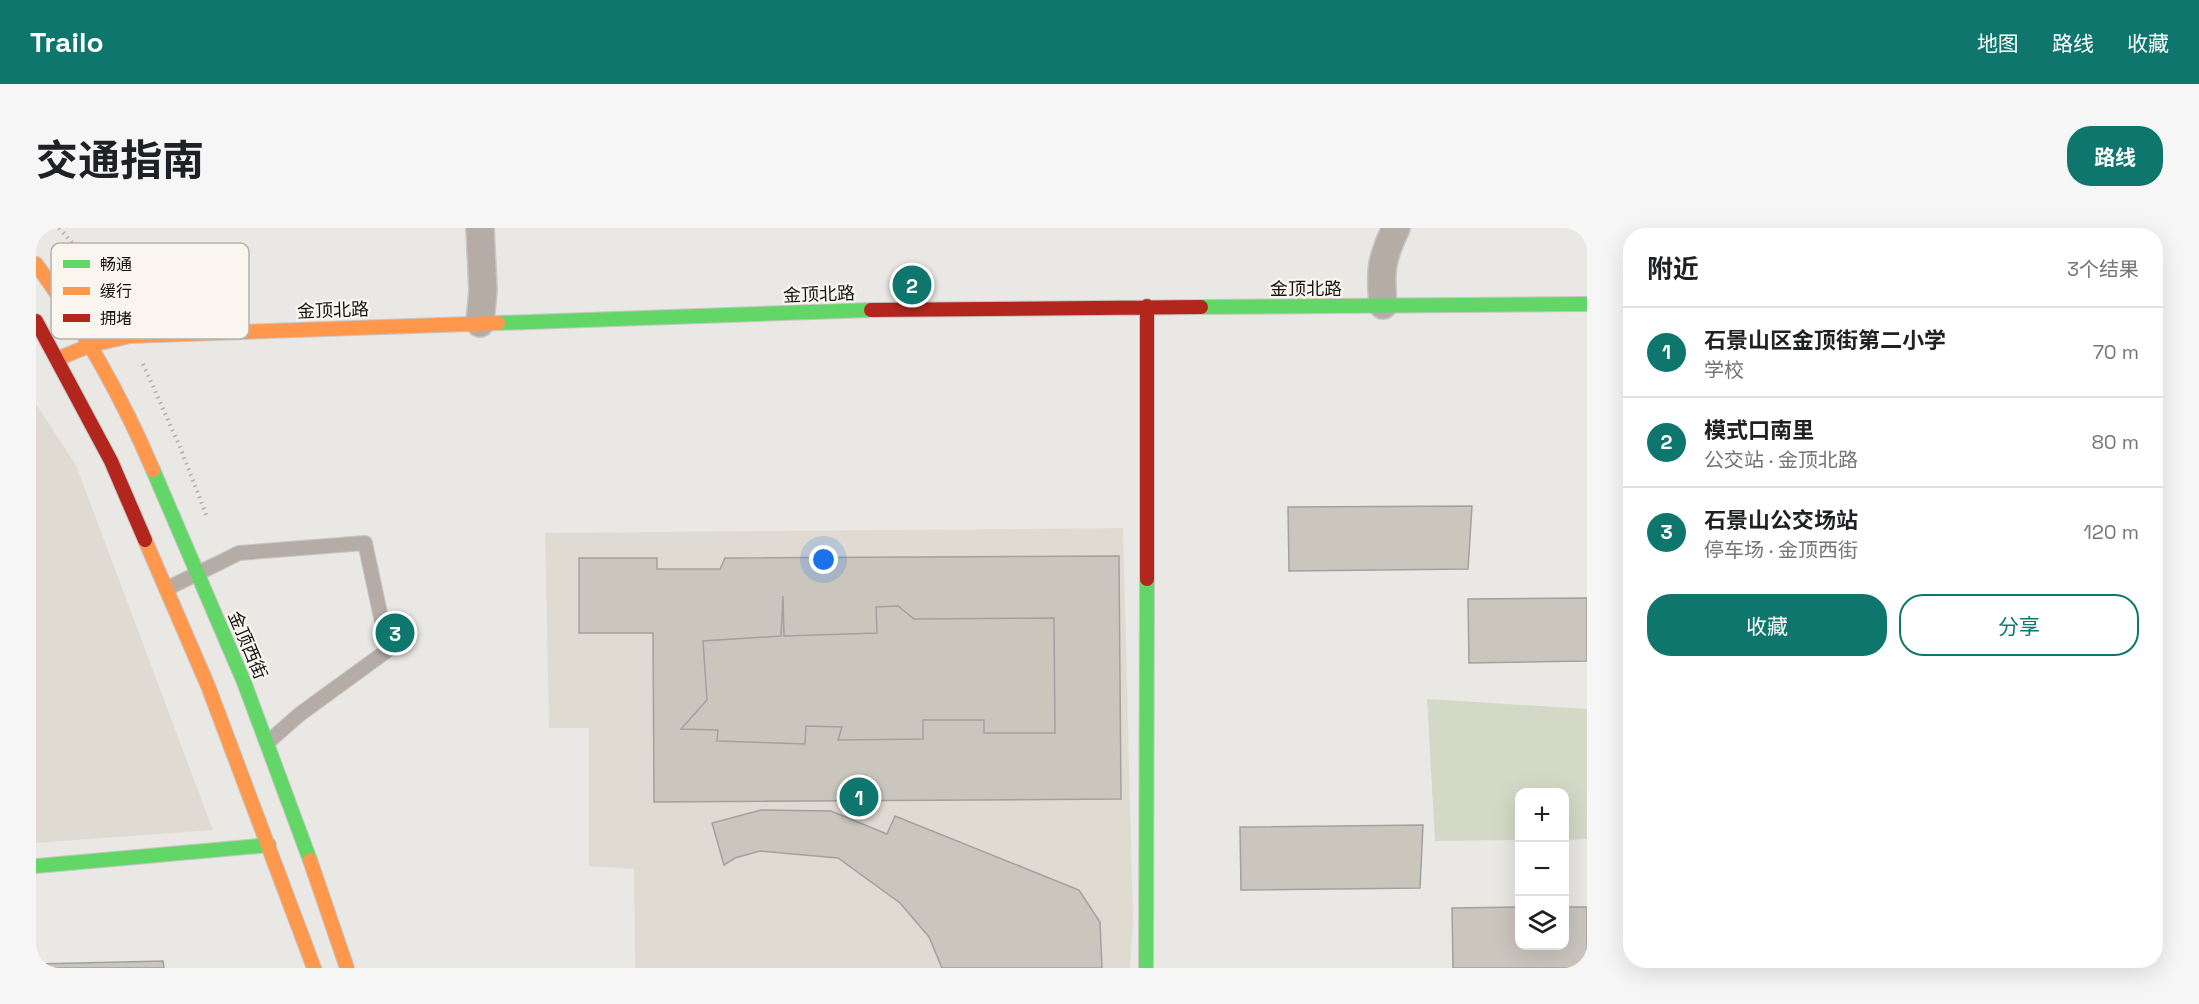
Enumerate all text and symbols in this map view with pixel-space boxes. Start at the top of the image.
text: Trailo [30,24,104,60]
text: 地图 [1977,30,2019,57]
text: 路线 [2052,30,2094,57]
text: 收藏 [2127,30,2169,57]
button: 路线 [2067,126,2163,186]
text: 交通指南 [36,134,204,187]
legend [51,243,249,339]
text: 附近 [1647,252,1699,286]
text: 畅通 [100,254,132,275]
text: 3个结果 [2067,256,2139,282]
pin: 2 [892,262,932,308]
street label: 金顶北路 [1270,277,1342,300]
text: 缓行 [100,281,132,302]
street label: 金顶北路 [783,281,855,307]
street label: 金顶北路 [297,297,369,323]
text: 拥堵 [100,308,132,329]
text: 石景山区金顶街第二小学 [1704,326,1946,354]
text: 1 [1662,339,1671,365]
text: 70 m [2093,339,2139,365]
text: 学校 [1704,357,1744,383]
text: 模式口南里 [1704,416,1814,444]
text: 2 [1661,429,1672,455]
text: 80 m [2091,429,2139,455]
text: 公交站 · 金顶北路 [1704,447,1858,473]
text: 石景山公交场站 [1704,506,1858,534]
text: 3 [1660,519,1673,545]
text: 120 m [2083,519,2139,545]
text: 停车场 · 金顶西街 [1704,537,1858,563]
your location [809,545,838,574]
button: 收藏 [1647,594,1887,656]
button: 分享 [1899,594,2139,656]
street label: 金顶西街 [223,607,273,683]
pin: 3 [376,610,414,656]
pin: 1 [840,774,878,820]
map controls [1515,788,1569,950]
button: + [1515,788,1569,842]
button: − [1515,842,1569,896]
button: layers [1515,896,1569,950]

